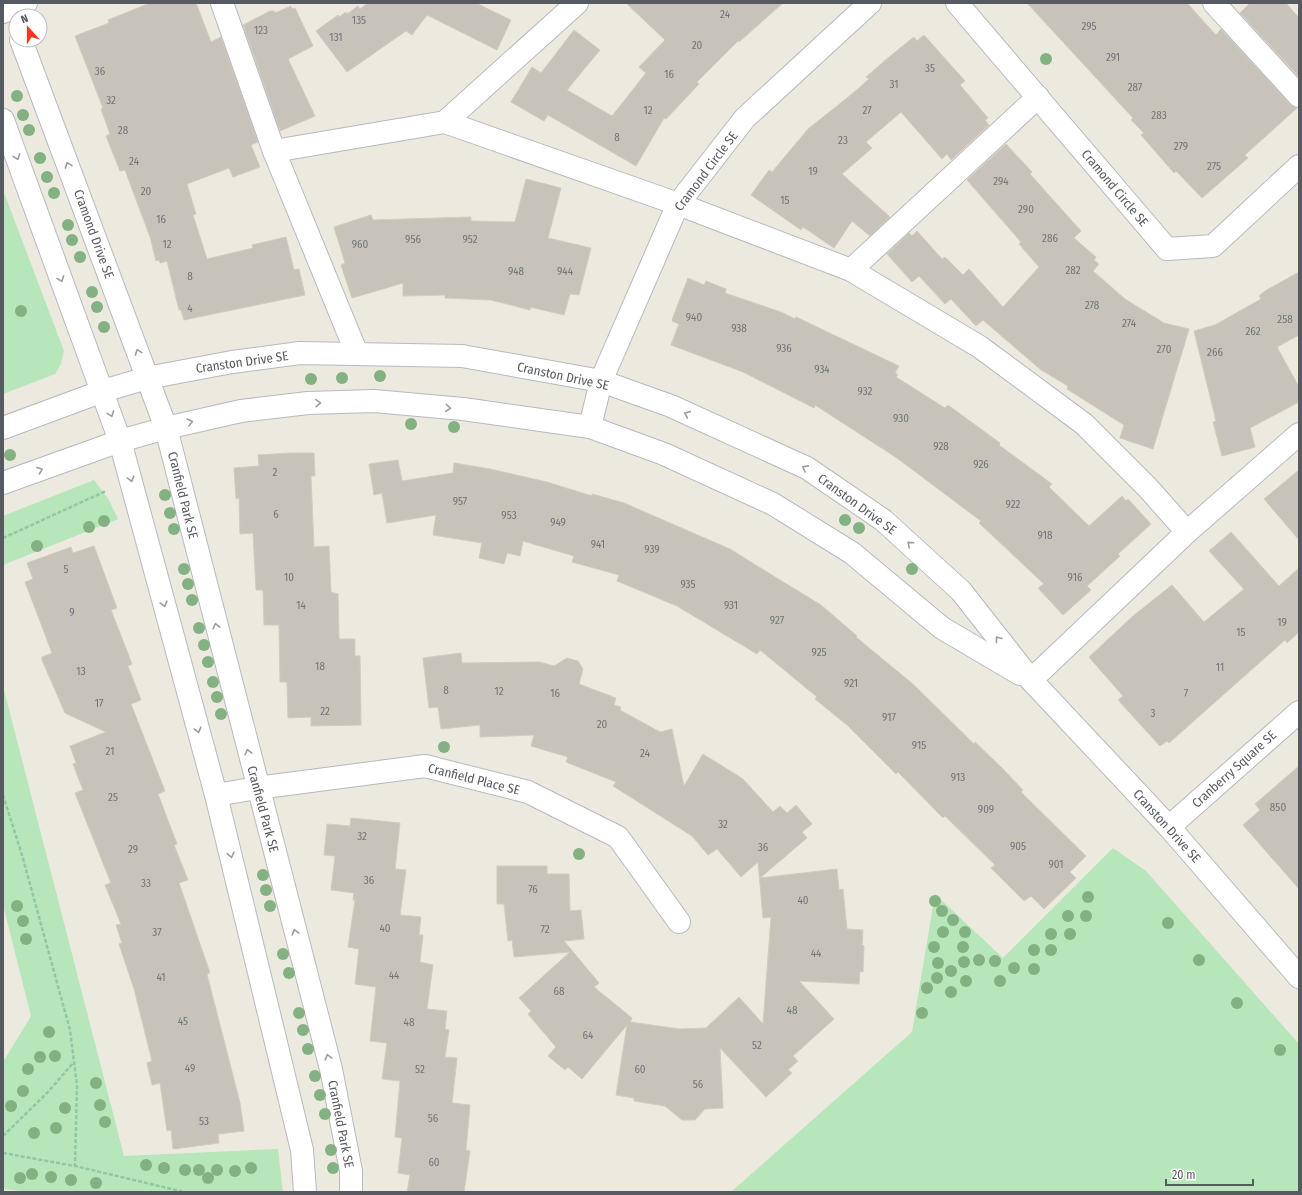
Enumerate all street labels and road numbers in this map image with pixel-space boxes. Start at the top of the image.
street label: Cramond Circle SE [671,128,741,214]
street label: Cramond Circle SE [1079,147,1151,229]
street label: Cramond Drive SE [71,187,117,281]
street label: Cranston Drive SE [195,348,289,376]
street label: Cranston Drive SE [516,359,610,393]
street label: Cranfield Park SE [165,450,201,540]
street label: Cranston Drive SE [815,471,899,537]
street label: Cranberry Square SE [1189,727,1279,811]
street label: Cranfield Place SE [427,760,521,798]
street label: Cranfield Park SE [244,764,282,854]
street label: Cranston Drive SE [1130,786,1204,866]
street label: Cranfield Park SE [325,1079,357,1169]

